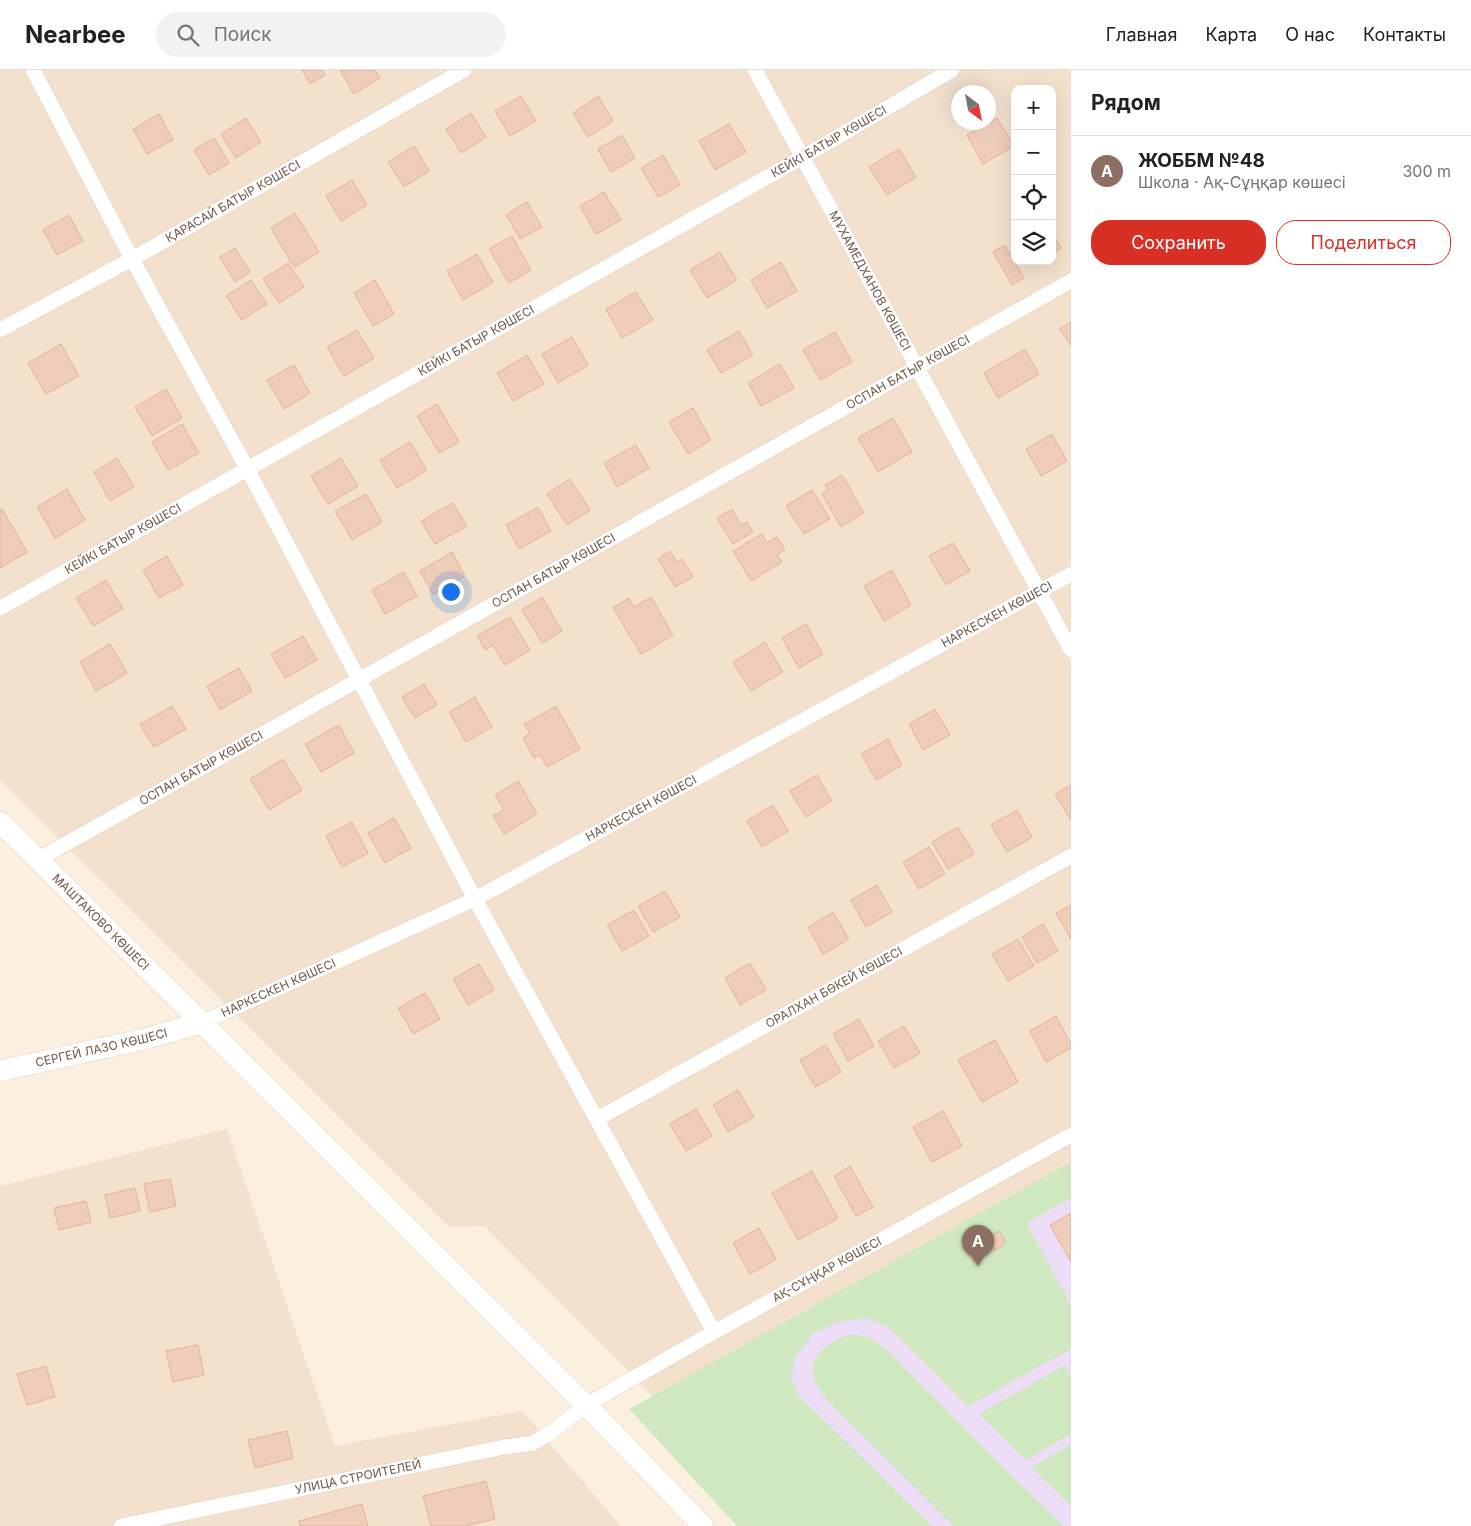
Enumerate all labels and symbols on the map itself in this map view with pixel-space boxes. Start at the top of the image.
north arrow [951,85,996,130]
street label: КЕЙКІ БАТЫР КӨШЕСІ [768,102,889,180]
street label: ҚАРАСАЙ БАТЫР КӨШЕСІ [163,157,303,245]
street label: МҰХАМЕДХАНОВ КӨШЕСІ [826,208,914,353]
street label: КЕЙКІ БАТЫР КӨШЕСІ [415,302,537,379]
street label: ОСПАН БАТЫР КӨШЕСІ [843,331,972,413]
street label: КЕЙКІ БАТЫР КӨШЕСІ [62,500,183,577]
street label: ОСПАН БАТЫР КӨШЕСІ [489,530,618,611]
street label: НАРКЕСКЕН КӨШЕСІ [938,578,1055,650]
your location [438,579,464,605]
street label: ОСПАН БАТЫР КӨШЕСІ [136,727,265,808]
street label: НАРКЕСКЕН КӨШЕСІ [583,772,699,844]
street label: МАШТАКОВО КӨШЕСІ [49,870,153,973]
street label: ОРАЛХАН БӨКЕЙ КӨШЕСІ [763,943,905,1031]
street label: НАРКЕСКЕН КӨШЕСІ [219,955,338,1020]
street label: СЕРГЕЙ ЛАЗО КӨШЕСІ [34,1025,169,1070]
pin: A [962,1225,994,1266]
street label: АҚ-СҰҢҚАР КӨШЕСІ [769,1233,884,1305]
street label: УЛИЦА СТРОИТЕЛЕЙ [293,1456,422,1497]

